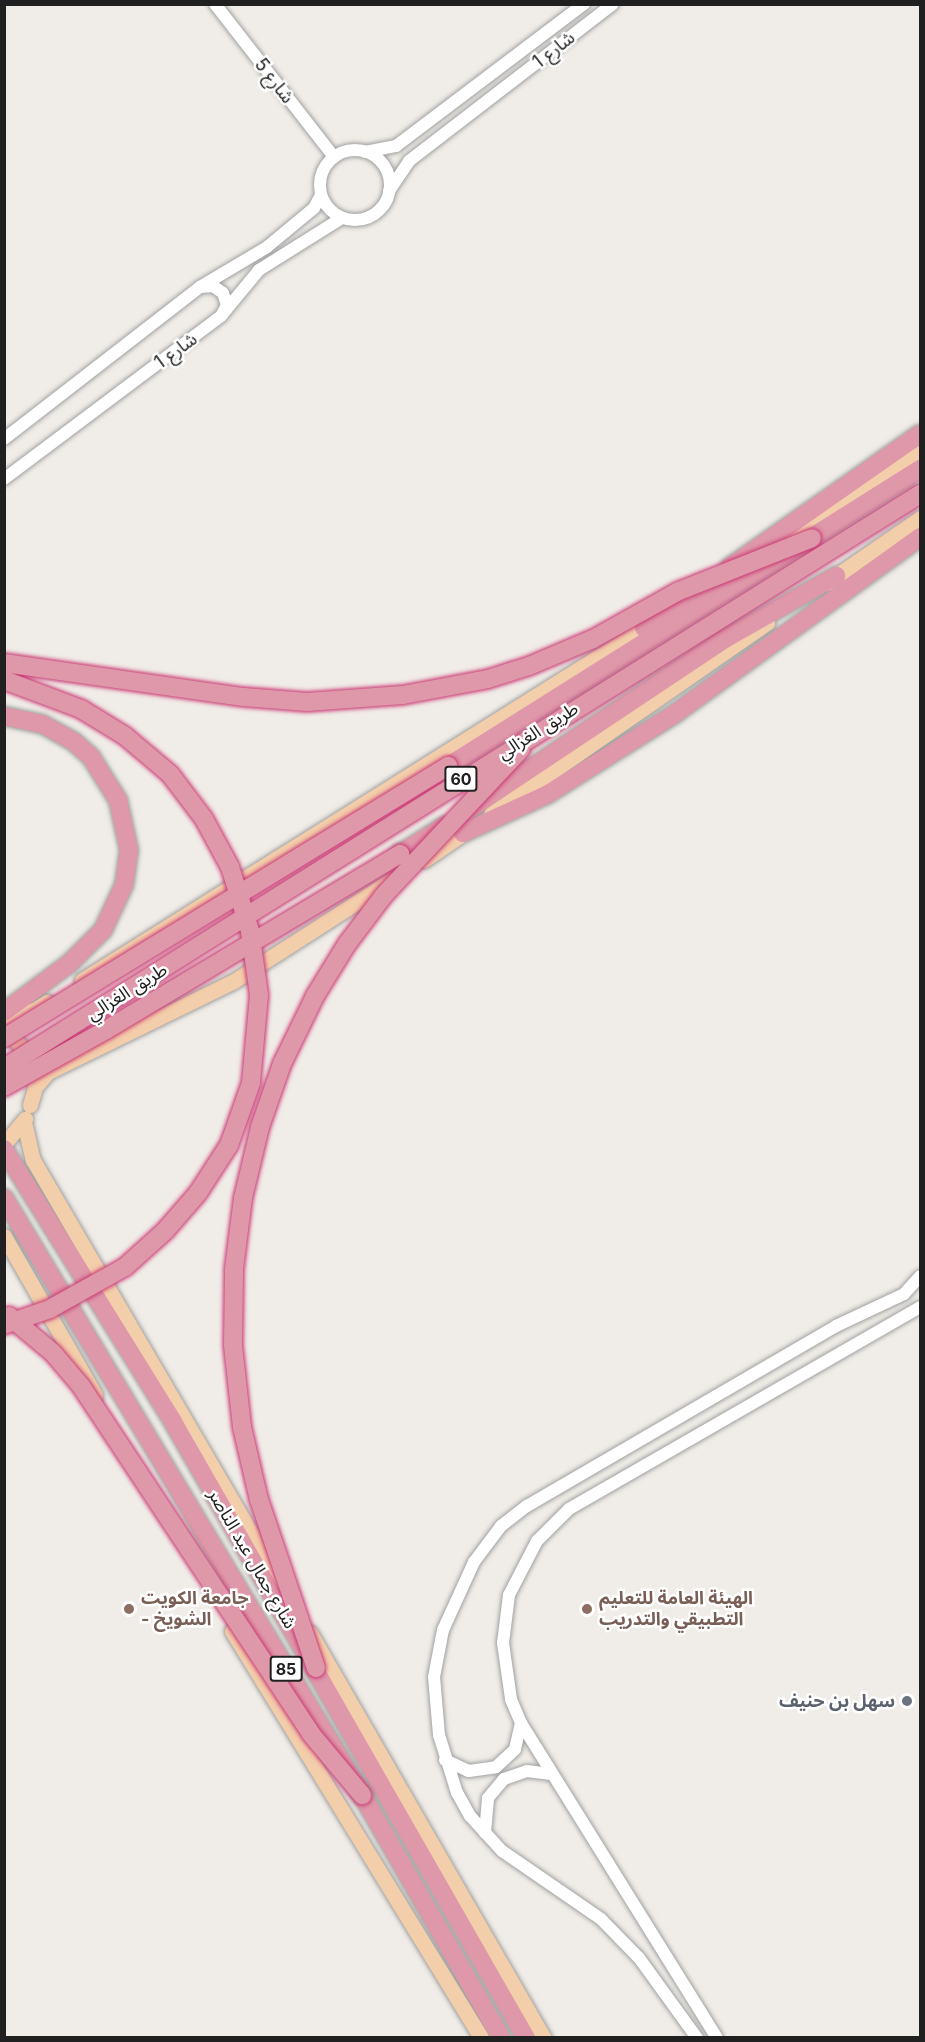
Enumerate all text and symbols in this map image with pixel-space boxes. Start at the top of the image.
street label: شارع 1 [529,27,579,73]
street label: شارع 5 [250,54,298,108]
street label: شارع 1 [150,328,202,374]
street label: طريق الغزالي [494,698,582,764]
road number: 60 [443,766,479,792]
street label: طريق الغزالي [83,959,171,1025]
street label: شارع جمال عبد الناصر [203,1485,301,1633]
place label: جامعة الكويت - الشويخ [141,1588,249,1630]
place label: الهيئة العامة للتعليم التطبيقي والتدريب [599,1588,753,1630]
marker: جامعة الكويت - الشويخ [122,1602,136,1616]
marker: الهيئة العامة للتعليم التطبيقي والتدريب [580,1602,594,1616]
road number: 85 [270,1656,302,1682]
place label: سهل بن حنيف [779,1690,895,1712]
marker: سهل بن حنيف [900,1694,914,1708]

